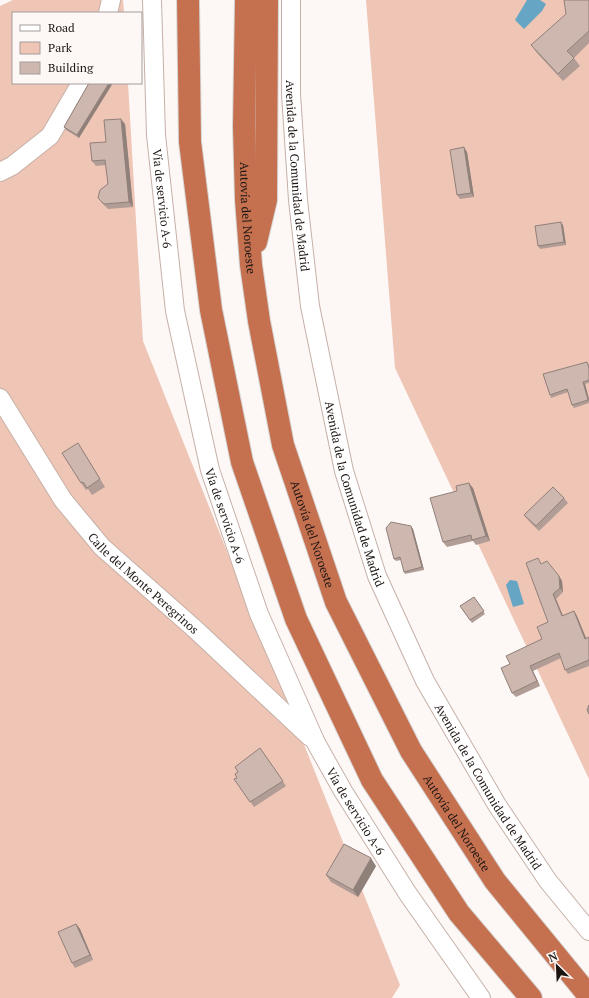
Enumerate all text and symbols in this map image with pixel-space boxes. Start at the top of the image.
legend [12,12,142,84]
text: Road [48,20,75,35]
text: Park [48,40,73,55]
text: Building [48,60,94,75]
street label: Avenida de la Comunidad de Madrid [283,80,314,273]
street label: Vía de servicio A-6 [150,148,176,249]
street label: Autovía del Noroeste [237,162,260,275]
street label: Avenida de la Comunidad de Madrid [322,400,388,589]
street label: Vía de servicio A-6 [202,466,249,566]
street label: Autovía del Noroeste [288,478,338,590]
street label: Calle del Monte Peregrinos [85,529,202,637]
street label: Avenida de la Comunidad de Madrid [432,701,546,872]
street label: Vía de servicio A-6 [324,765,389,858]
street label: Autovía del Noroeste [421,771,494,874]
north arrow [537,946,577,986]
text: N [546,949,560,965]

